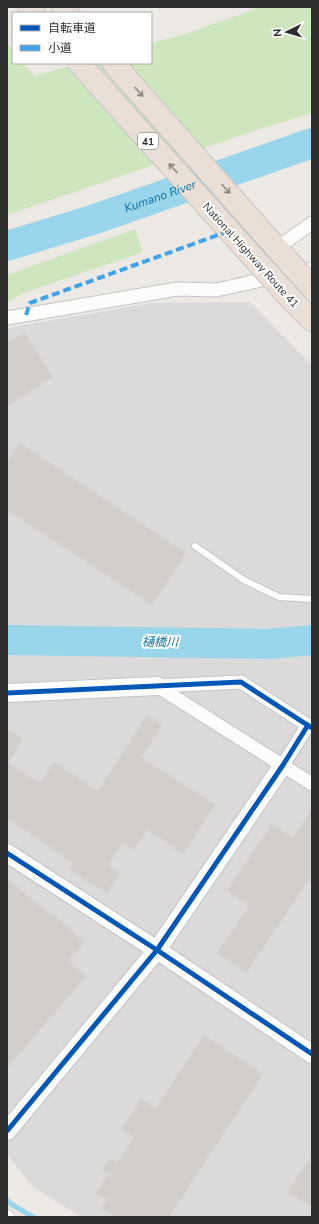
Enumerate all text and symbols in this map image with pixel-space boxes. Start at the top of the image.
legend [12,12,152,64]
north arrow [267,12,307,52]
text: 自転車道 [48,20,96,36]
text: N [270,28,285,38]
text: 小道 [48,40,72,56]
one-way arrow [135,87,144,97]
road number: 41 [138,133,158,149]
one-way arrow [168,163,177,173]
water label: Kumano River [122,176,199,216]
one-way arrow [221,184,230,194]
street label: National Highway Route 41 [199,199,302,311]
water label: 樋橋川 [142,634,180,650]

